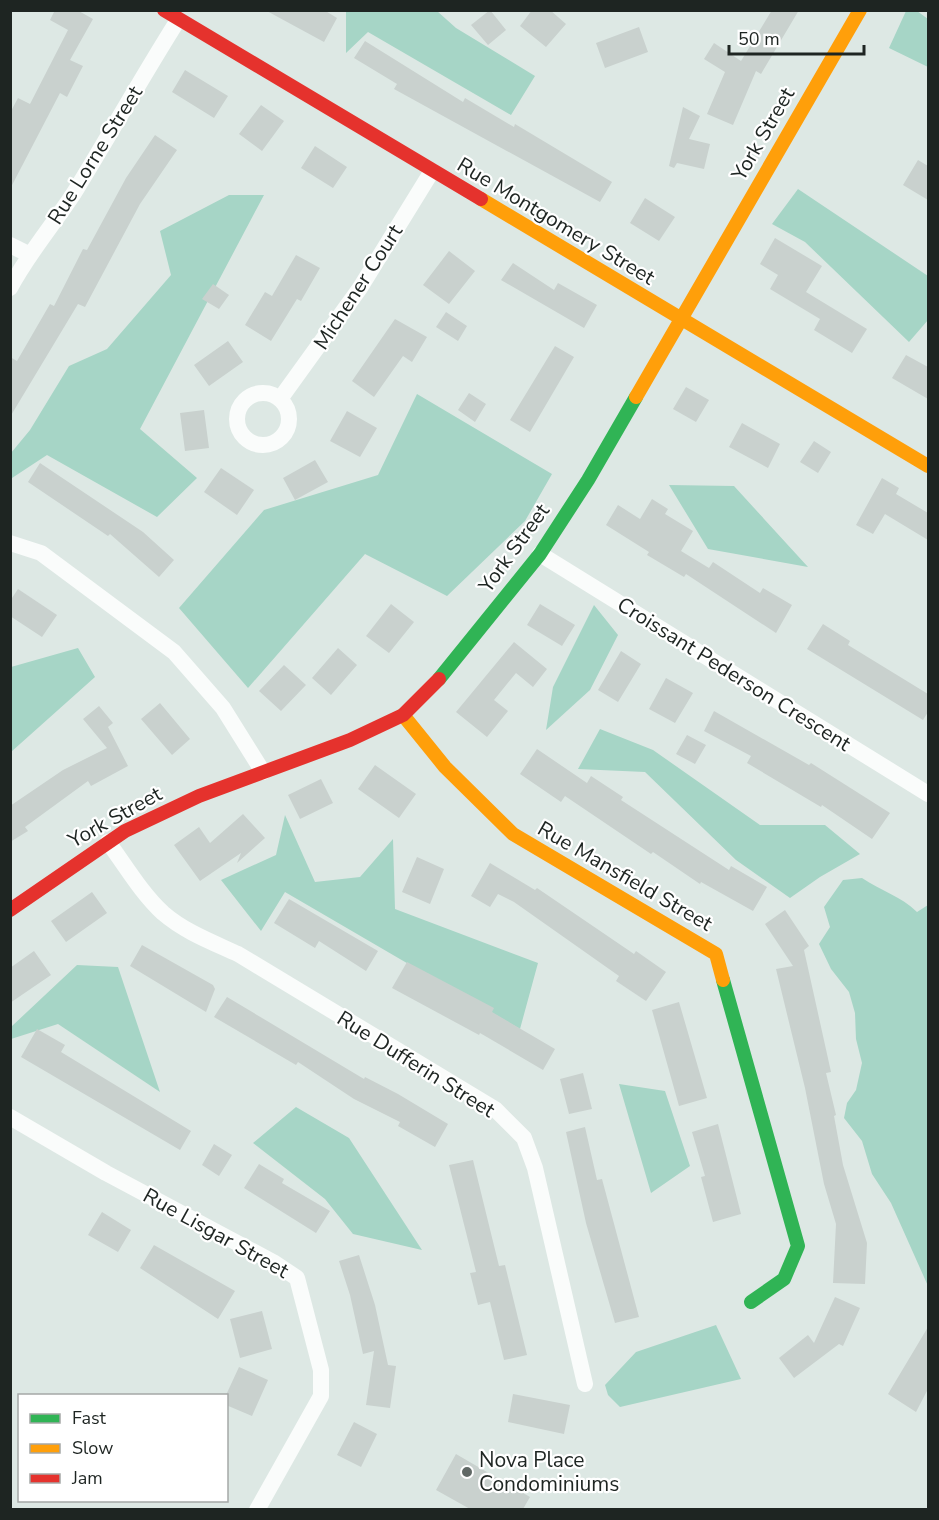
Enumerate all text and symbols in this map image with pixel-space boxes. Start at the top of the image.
scale bar [729,18,864,56]
text: 50 m [738,27,780,51]
street label: Rue Lorne Street [41,80,149,230]
street label: York Street [725,82,801,187]
street label: Rue Montgomery Street [452,151,661,292]
street label: Michener Court [307,218,409,355]
street label: York Street [472,497,556,599]
street label: Croissant Pederson Crescent [612,590,857,758]
street label: York Street [62,779,168,855]
street label: Rue Mansfield Street [532,815,718,938]
street label: Rue Dufferin Street [332,1004,501,1124]
street label: Rue Lisgar Street [138,1181,294,1285]
legend [18,1394,228,1502]
text: Fast [72,1406,107,1430]
text: Slow [72,1436,113,1460]
place label: Nova Place Condominiums [479,1446,619,1498]
marker: Nova Place Condominiums [460,1465,474,1479]
text: Jam [71,1466,103,1490]

